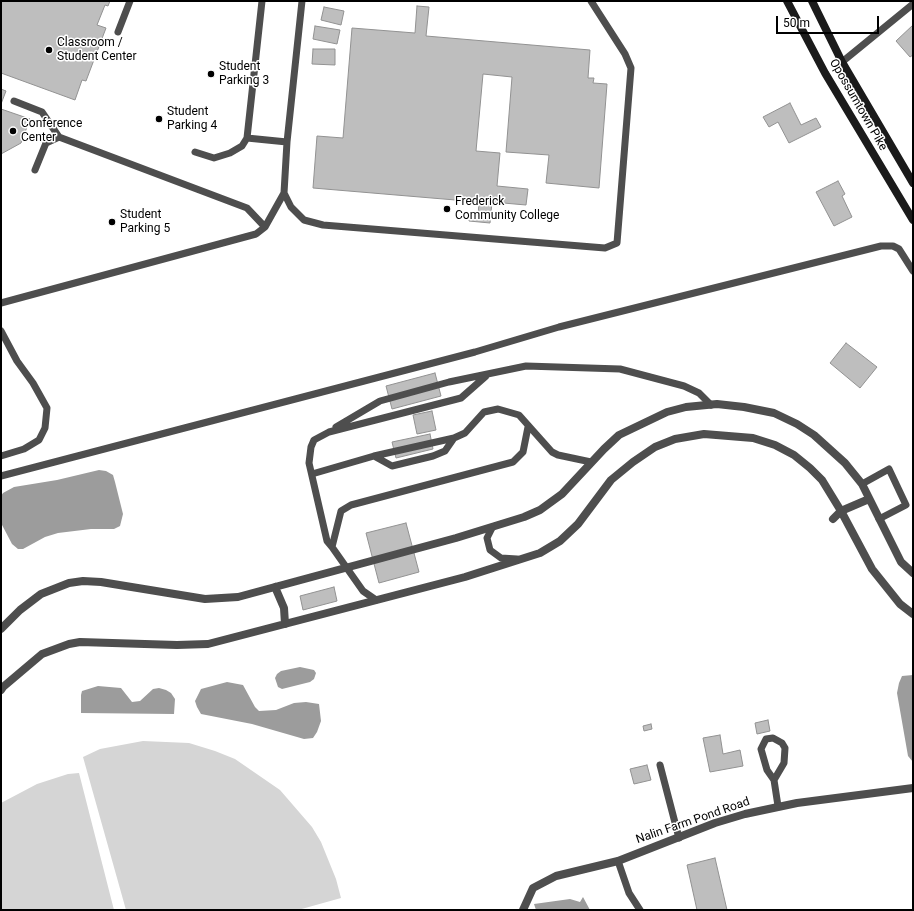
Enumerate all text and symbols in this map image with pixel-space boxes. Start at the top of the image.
scale bar [778,8,881,34]
text: 50 m [783,16,810,30]
place label: Classroom / Student Center [57,36,136,64]
marker: Classroom / Student Center [44,45,54,55]
street label: Opossumtown Pike [826,57,890,153]
place label: Student Parking 3 [219,60,269,88]
marker: Student Parking 3 [206,69,216,79]
place label: Student Parking 4 [167,105,217,133]
marker: Student Parking 4 [154,114,164,124]
place label: Conference Center [21,117,82,145]
marker: Conference Center [8,126,18,136]
place label: Frederick Community College [455,195,559,223]
marker: Frederick Community College [442,204,452,214]
place label: Student Parking 5 [120,208,170,236]
marker: Student Parking 5 [107,217,117,227]
street label: Nalin Farm Pond Road [634,795,752,847]

